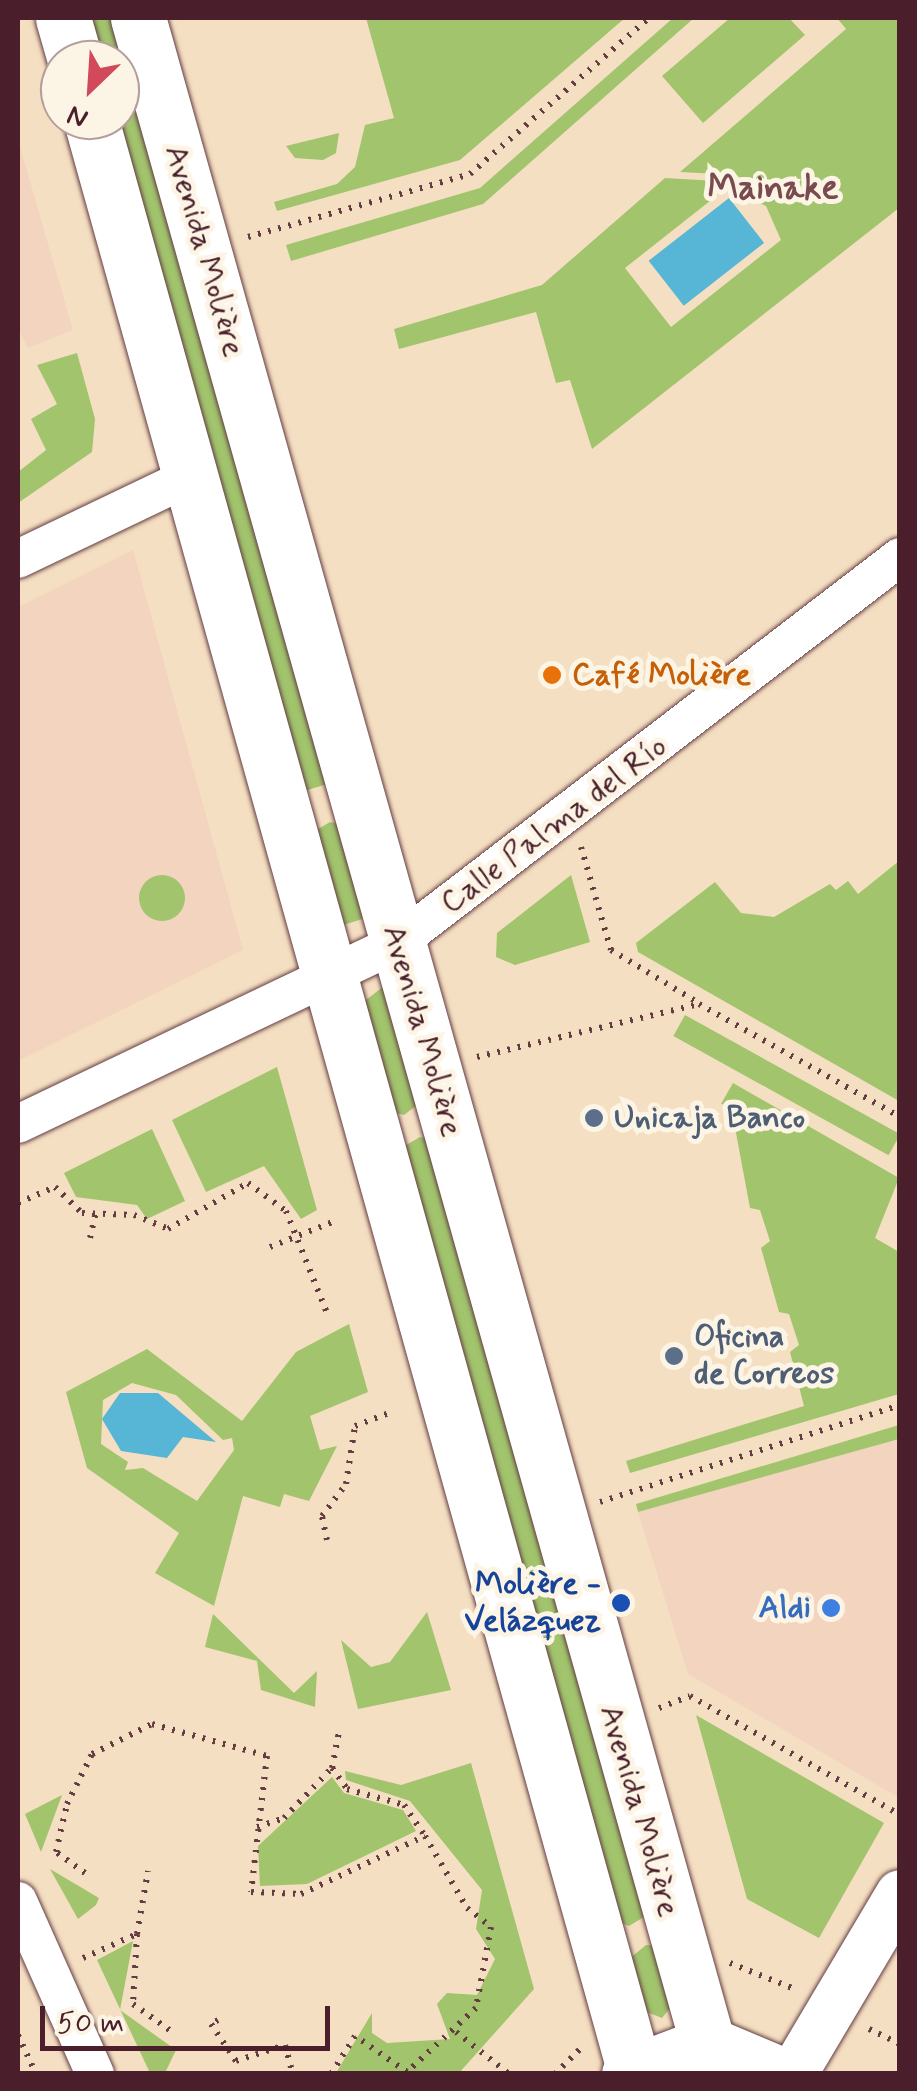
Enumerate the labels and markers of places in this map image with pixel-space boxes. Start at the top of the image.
place label: Café Molière [572,656,751,694]
marker: Café Molière [541,664,563,686]
place label: Unicaja Banco [614,1099,807,1137]
marker: Unicaja Banco [583,1107,605,1129]
place label: Oficina de Correos [694,1319,839,1394]
marker: Oficina de Correos [663,1345,685,1367]
place label: Molière - Velázquez [464,1566,601,1641]
place label: Aldi [759,1589,811,1627]
marker: Molière - Velázquez [610,1592,632,1614]
marker: Aldi [820,1597,842,1619]

